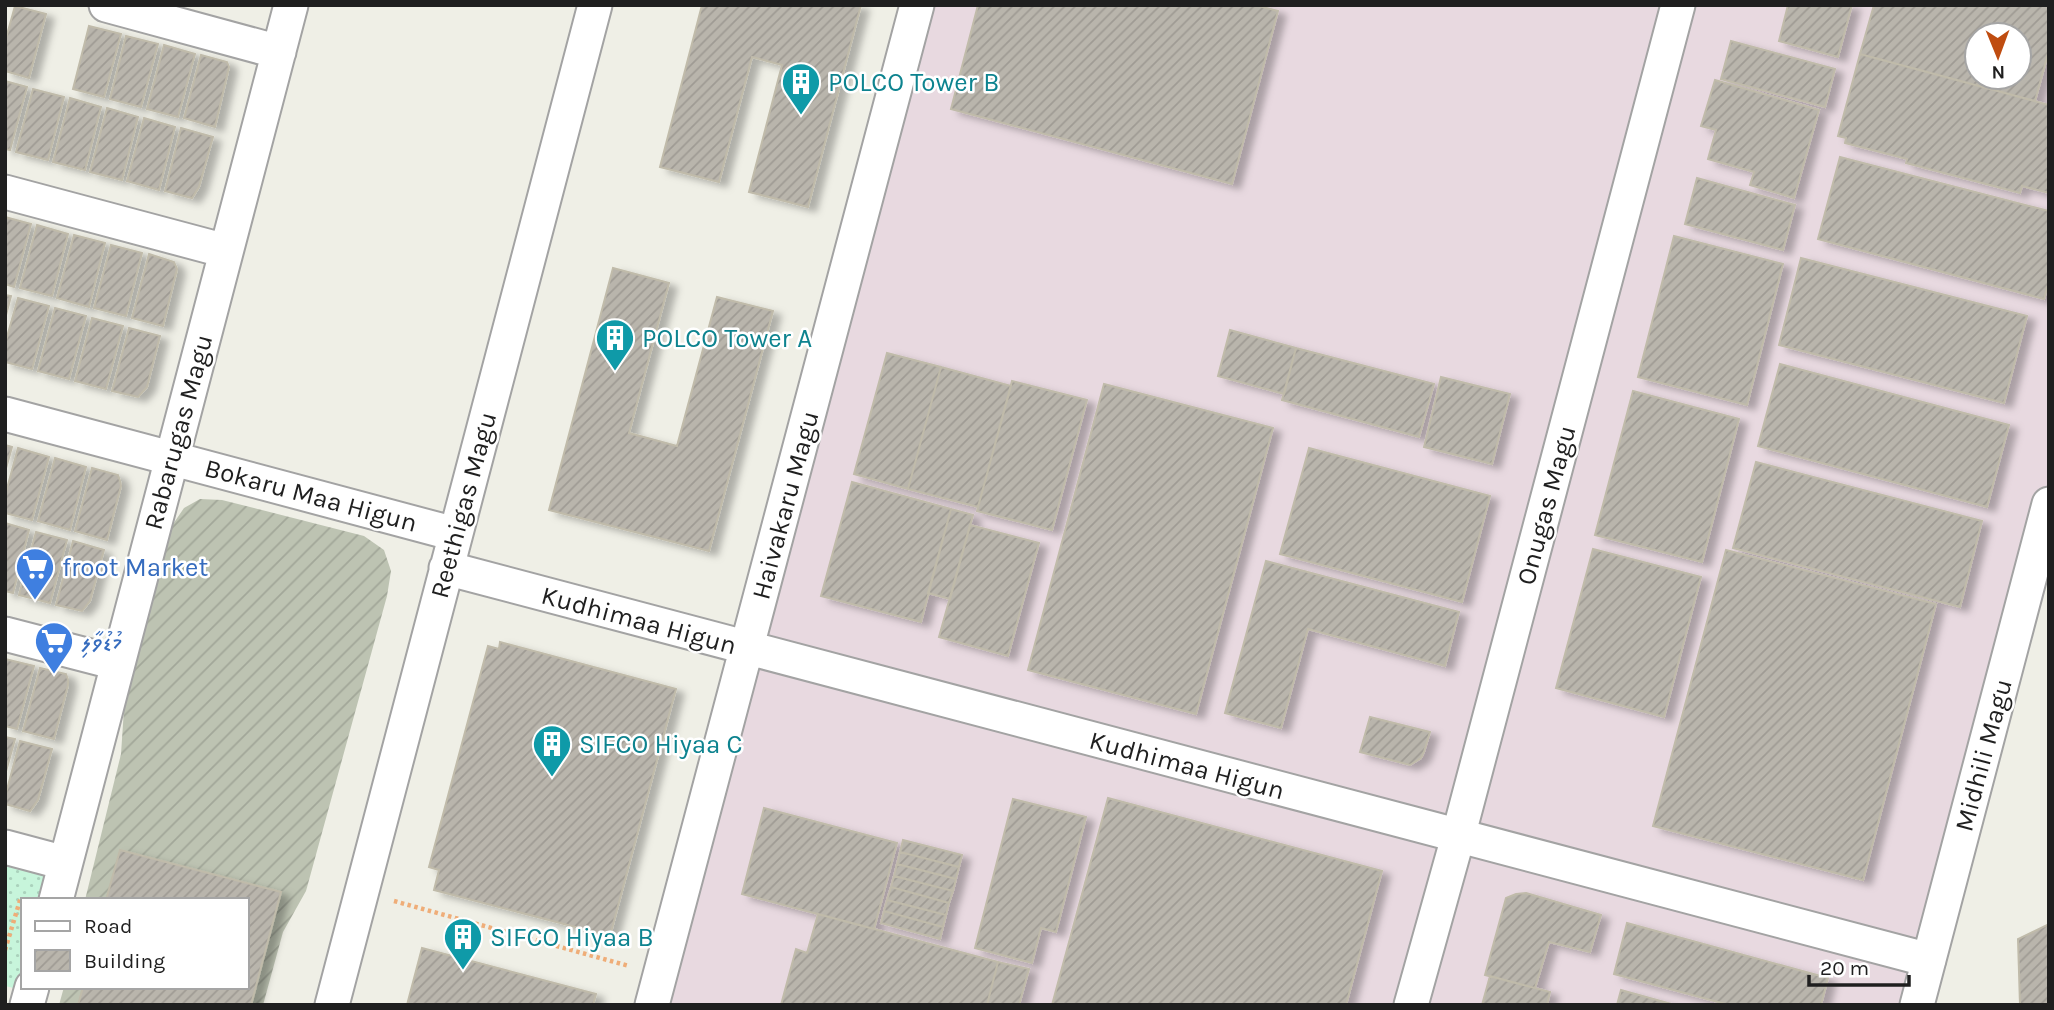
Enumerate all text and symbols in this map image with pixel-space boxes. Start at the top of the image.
north arrow [1963,21,2033,91]
building icon: POLCO Tower B [780,61,822,116]
text: N [1991,61,2005,83]
place label: POLCO Tower B [828,67,999,98]
building icon: POLCO Tower A [594,317,636,372]
place label: POLCO Tower A [642,323,812,354]
street label: Rabarugas Magu [138,331,219,533]
street label: Haivakaru Magu [745,407,826,603]
street label: Reethigas Magu [424,409,503,602]
street label: Onugas Magu [1510,422,1583,588]
street label: Bokaru Maa Higun [201,452,421,539]
supermarket icon: froot Market [14,546,56,601]
place label: froot Market [62,552,208,583]
street label: Kudhimaa Higun [538,580,740,661]
supermarket icon: މުޑުވާލި [33,620,75,675]
place label: މުޑުވާލި [81,626,122,658]
street label: Midhili Magu [1948,675,2019,835]
building icon: SIFCO Hiyaa C [531,723,573,778]
street label: Kudhimaa Higun [1086,725,1288,806]
place label: SIFCO Hiyaa C [579,729,743,760]
legend [21,898,248,989]
text: Road [84,914,132,938]
building icon: SIFCO Hiyaa B [442,916,484,971]
place label: SIFCO Hiyaa B [490,922,654,953]
scale bar [1809,944,1909,988]
text: Building [84,949,165,973]
text: 20 m [1820,956,1869,980]

